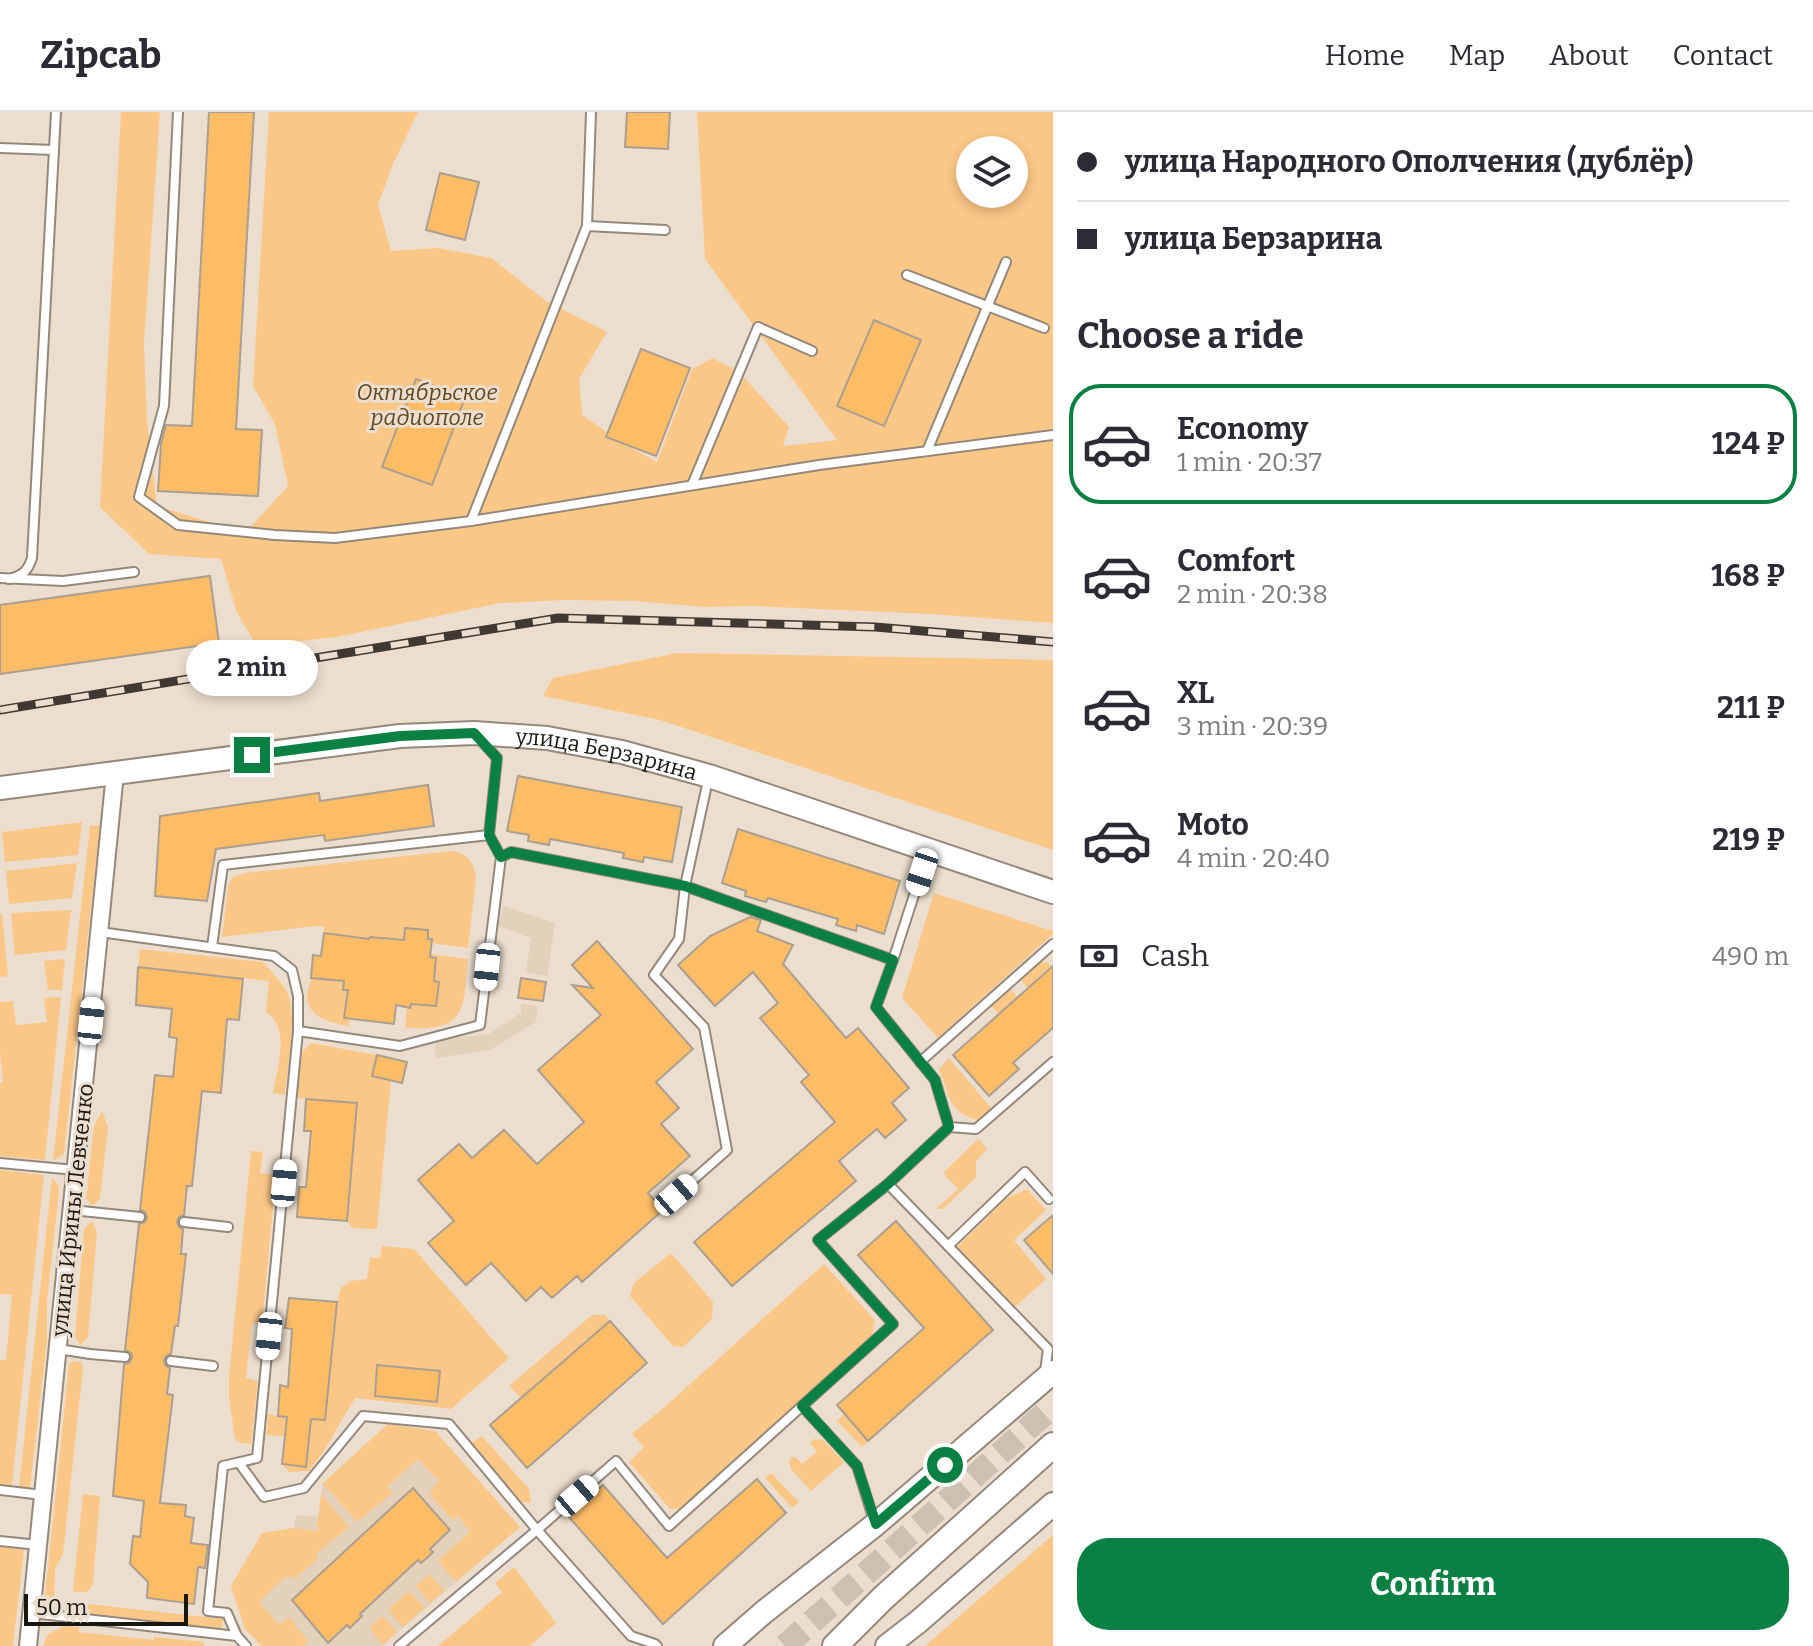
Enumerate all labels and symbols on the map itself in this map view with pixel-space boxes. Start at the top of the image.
park label: Октябрьское радиополе [357,379,497,431]
callout: 2 min [186,639,318,695]
street label: улица Берзарина [514,723,700,786]
route end [234,737,270,773]
car [903,845,941,899]
car [473,942,501,992]
car [77,996,105,1046]
street label: улица Ирины Левченко [46,1082,99,1339]
car [270,1158,298,1208]
car [650,1170,702,1220]
car [255,1311,283,1361]
route start [927,1447,963,1483]
car [551,1471,603,1521]
scale bar [24,1590,188,1626]

